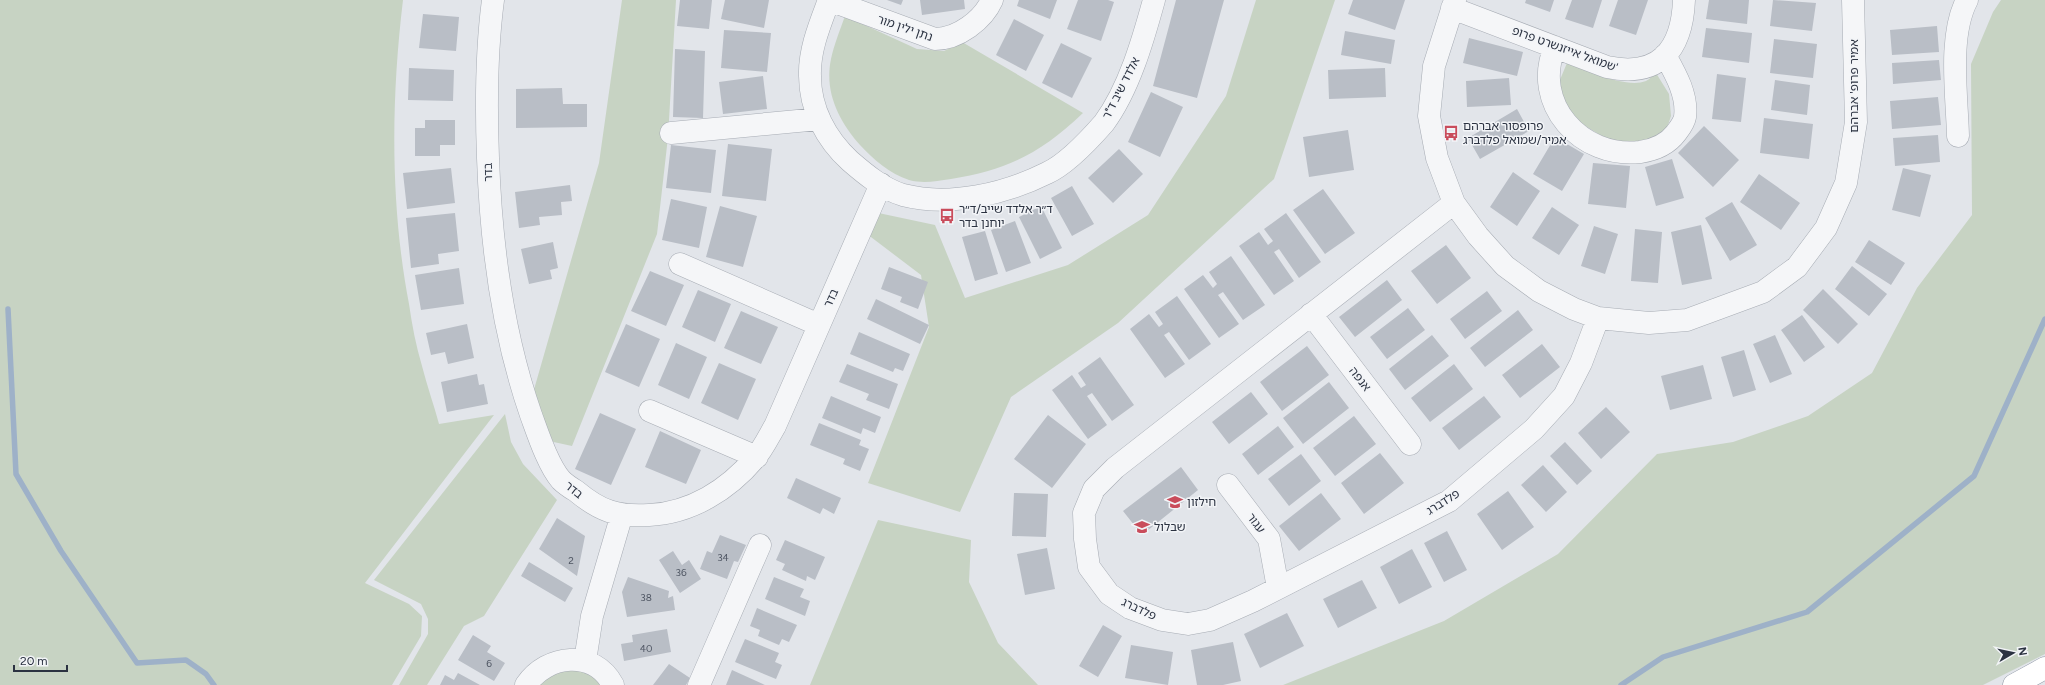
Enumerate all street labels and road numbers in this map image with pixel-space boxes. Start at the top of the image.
street label: נתן ילין מור [875,12,935,44]
street label: שמואל אייזנשרט פרופ' [1510,23,1620,75]
street label: אמיר פרופ' אברהם [1847,39,1861,133]
street label: אלדד שיב ד"ר [1099,54,1143,121]
street label: בדר [481,162,495,182]
street label: בדר [821,286,841,310]
street label: אנפה [1346,364,1374,394]
street label: בדר [562,479,586,502]
street label: פלדברג [1424,486,1462,518]
street label: עגור [1244,510,1268,536]
street label: פלדברג [1119,595,1159,623]

